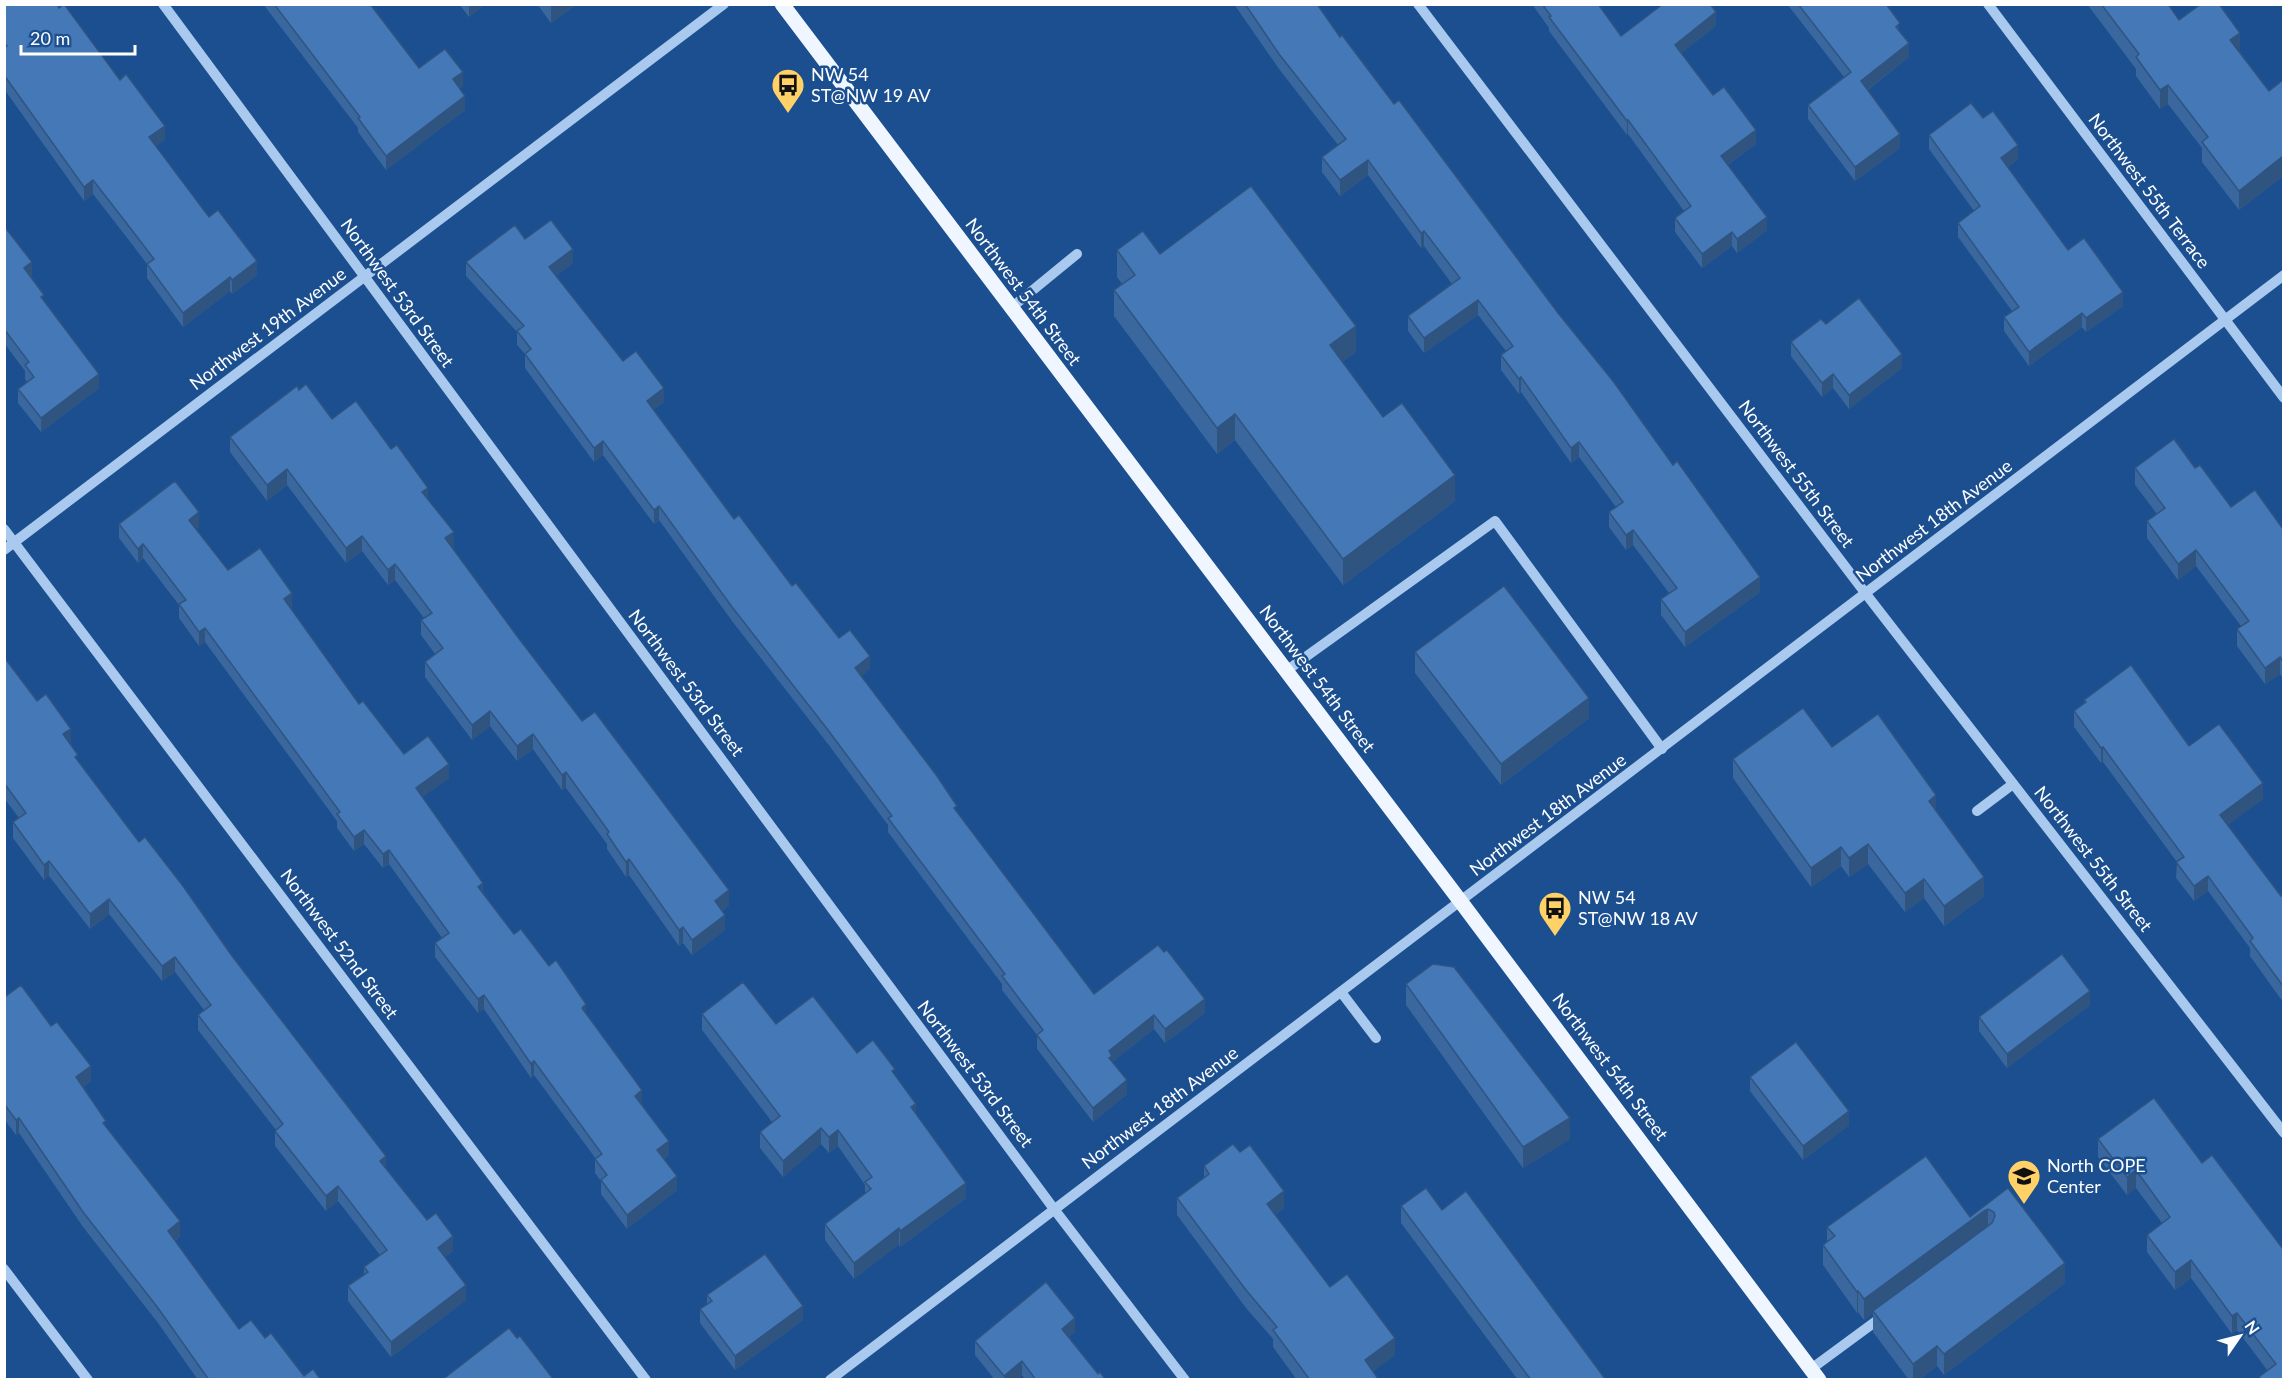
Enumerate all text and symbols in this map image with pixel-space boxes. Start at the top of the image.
scale bar [21,18,135,56]
text: 20 m [30,27,70,49]
place label: NW 54 ST@NW 19 AV [811,63,931,106]
bus stop icon: NW 54 ST@NW 19 AV [770,67,806,114]
street label: Northwest 55th Terrace [2084,109,2215,272]
street label: Northwest 53rd Street [337,214,459,371]
street label: Northwest 54th Street [961,214,1087,370]
street label: Northwest 19th Avenue [185,262,350,394]
street label: Northwest 55th Street [1734,396,1860,552]
street label: Northwest 18th Avenue [1851,454,2016,586]
street label: Northwest 54th Street [1255,601,1381,757]
street label: Northwest 53rd Street [624,605,750,761]
street label: Northwest 18th Avenue [1465,748,1630,880]
street label: Northwest 55th Street [2030,781,2158,936]
street label: Northwest 52nd Street [276,864,404,1023]
place label: NW 54 ST@NW 18 AV [1578,886,1698,929]
bus stop icon: NW 54 ST@NW 18 AV [1537,890,1573,937]
street label: Northwest 54th Street [1548,989,1674,1145]
street label: Northwest 53rd Street [913,996,1039,1152]
street label: Northwest 18th Avenue [1077,1041,1242,1173]
place label: North COPE Center [2047,1154,2146,1197]
school or university icon: North COPE Center [2006,1158,2042,1205]
north arrow [2210,1306,2270,1366]
text: N [2241,1317,2264,1338]

